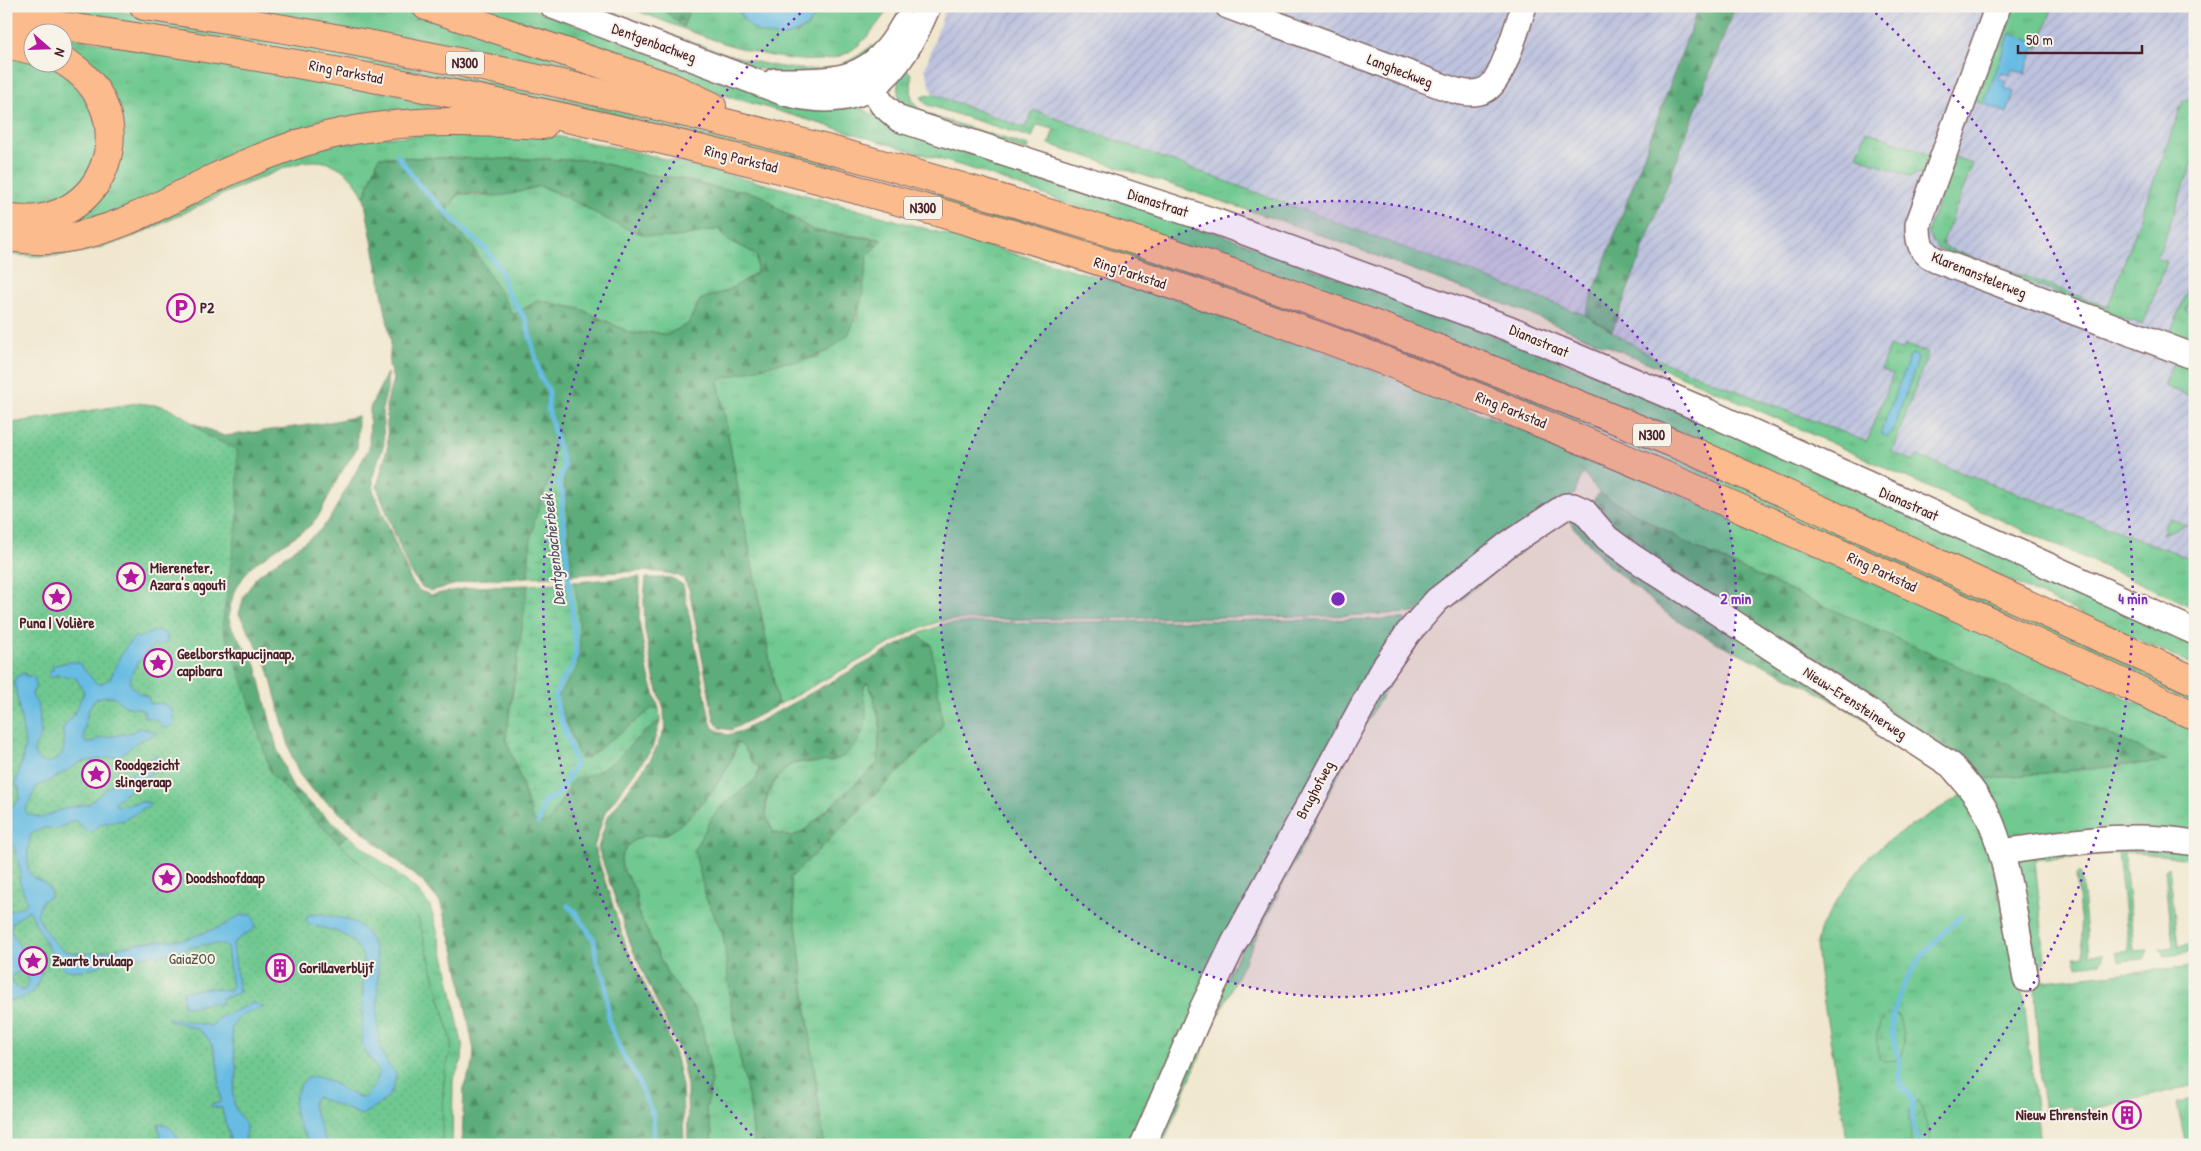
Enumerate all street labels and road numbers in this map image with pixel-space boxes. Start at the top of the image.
street label: Dentgenbachweg [609,18,700,68]
street label: Langheckweg [1364,48,1436,93]
road number: N300 [446,52,484,74]
street label: Ring Parkstad [307,54,385,89]
street label: Ring Parkstad [702,139,780,178]
street label: Dianastraat [1125,183,1192,222]
road number: N300 [904,197,942,220]
street label: Klarenanstelerweg [1928,246,2030,303]
street label: Ring Parkstad [1091,251,1169,294]
street label: Dianastraat [1506,319,1573,363]
street label: Ring Parkstad [1473,386,1550,433]
road number: N300 [1633,424,1671,446]
street label: Dianastraat [1876,481,1943,526]
street label: Ring Parkstad [1844,546,1921,597]
street label: Nieuw-Erensteinerweg [1799,661,1912,744]
street label: Brughofweg [1290,757,1339,823]

